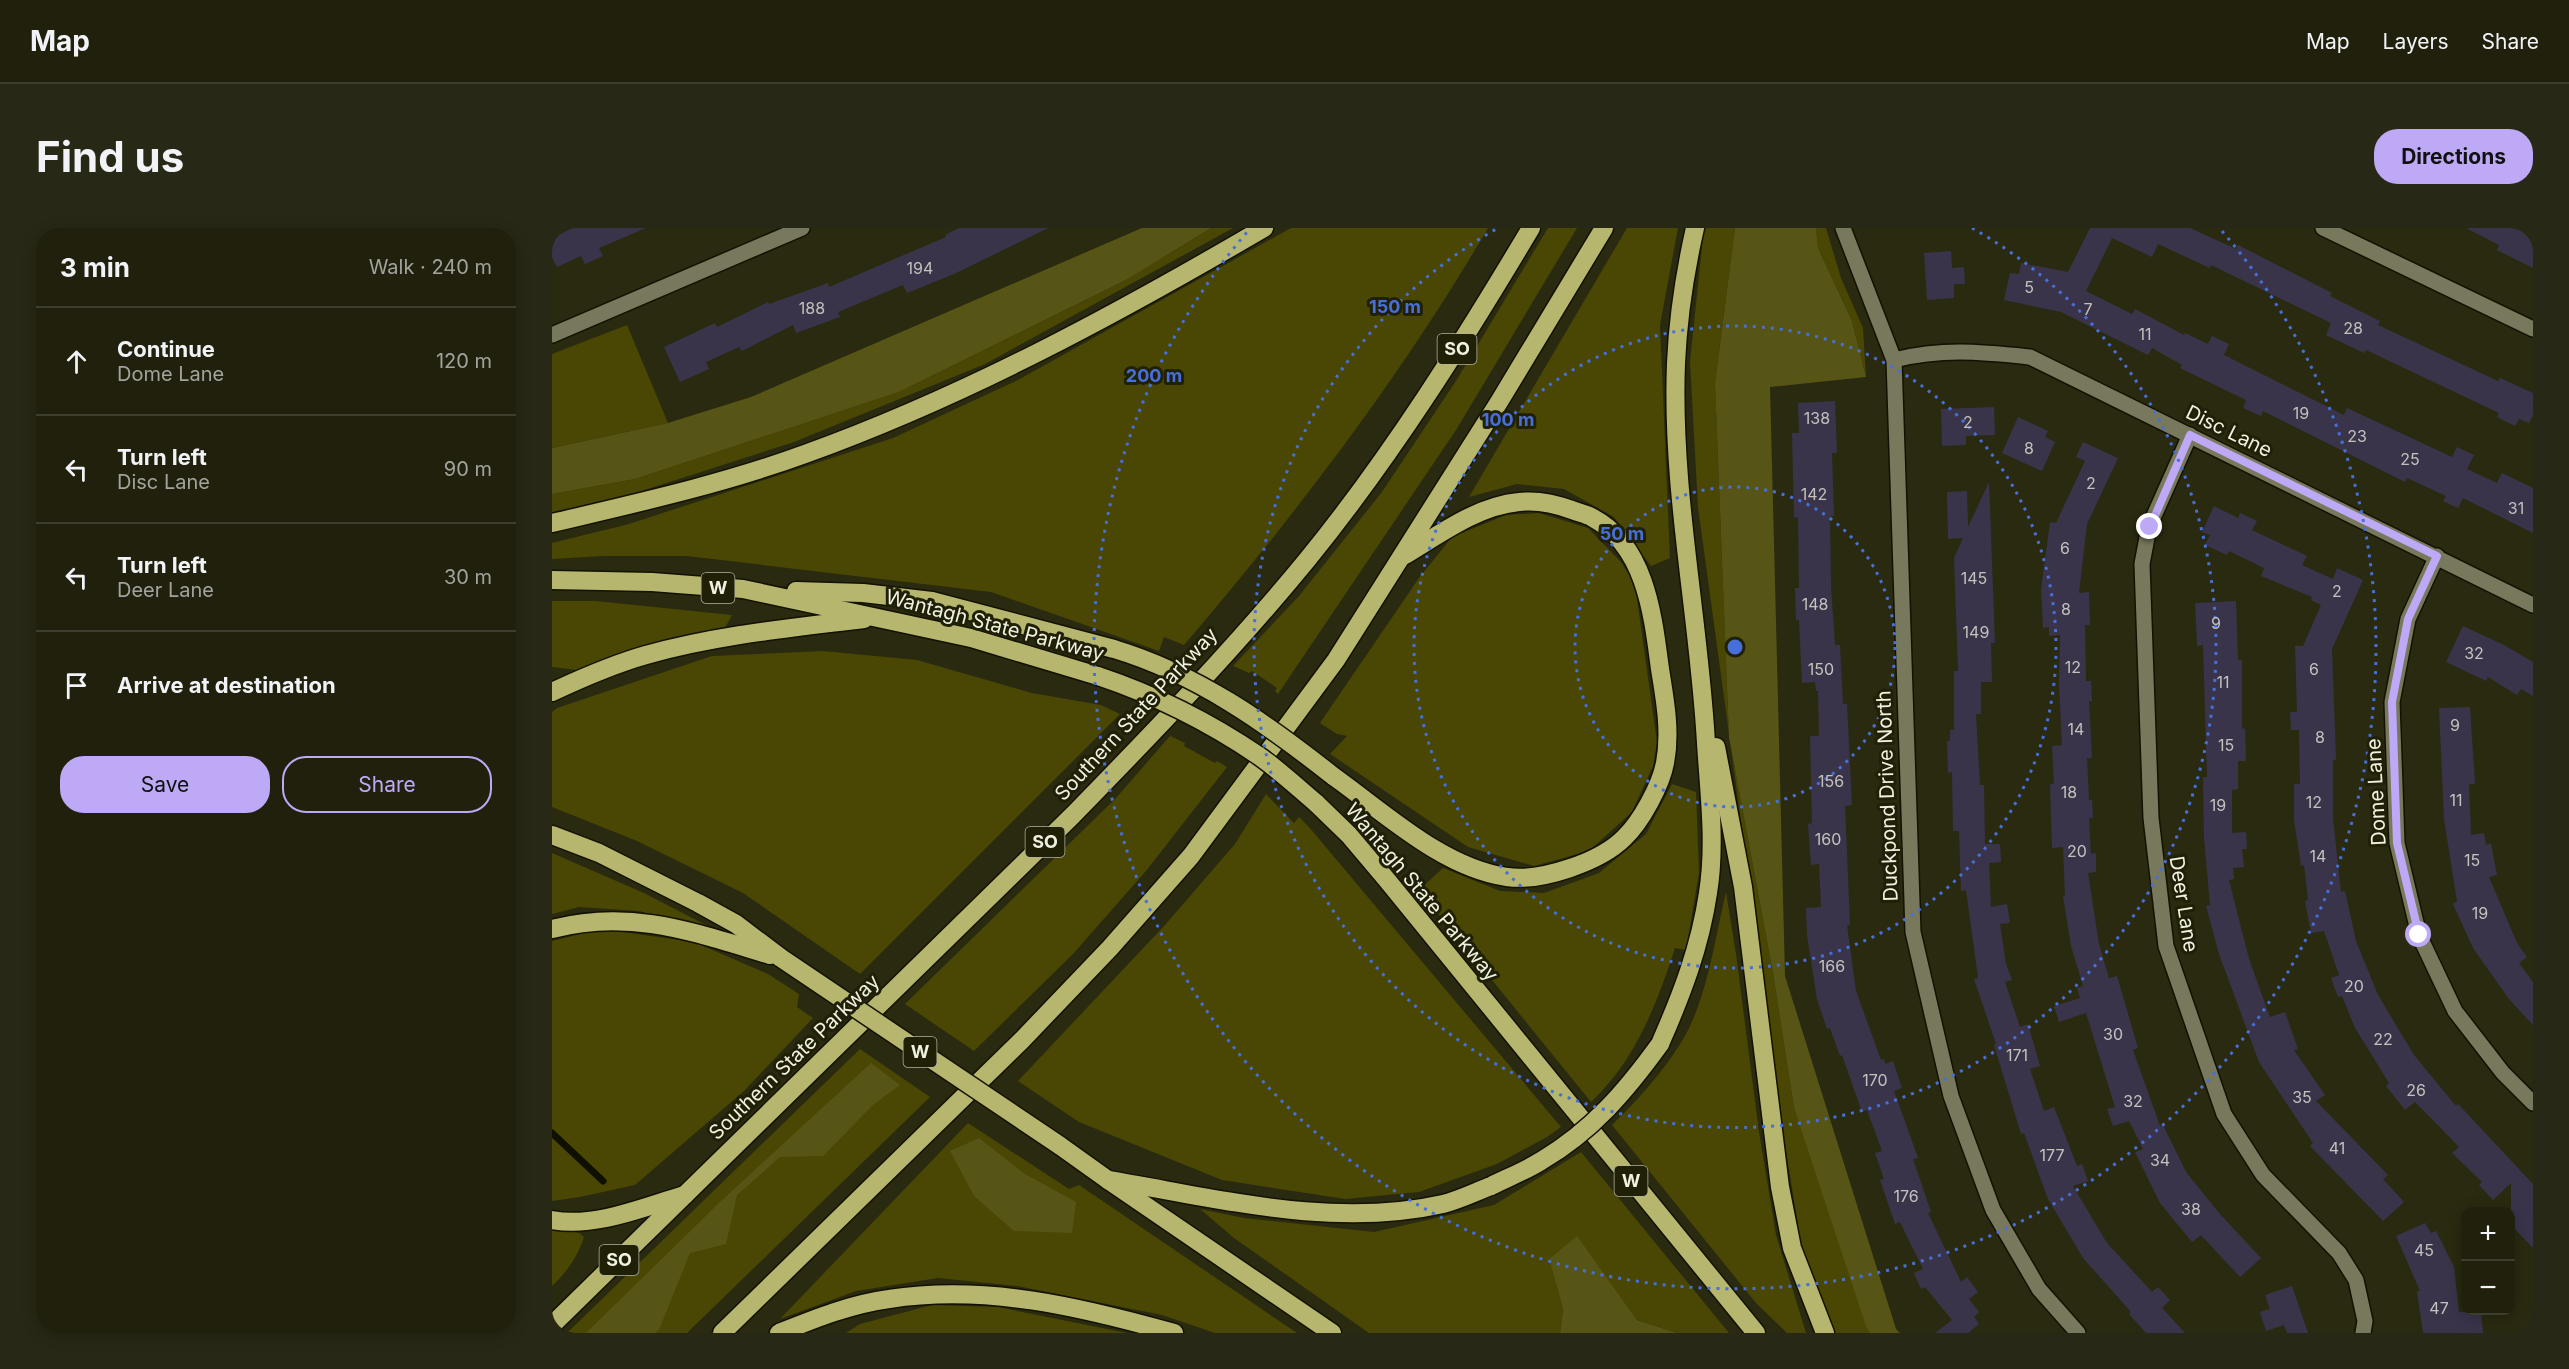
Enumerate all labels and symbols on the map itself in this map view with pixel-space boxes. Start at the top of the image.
house number: 194 [907,258,933,278]
house number: 5 [2024,277,2034,297]
text: 150 m [1369,296,1421,317]
house number: 188 [799,298,825,318]
house number: 7 [2083,299,2093,319]
house number: 28 [2343,318,2363,338]
house number: 11 [2138,324,2152,344]
road number: SO [1438,334,1476,364]
text: 200 m [1126,365,1182,386]
street label: Disc Lane [2182,400,2276,462]
house number: 19 [2293,403,2309,423]
house number: 138 [1804,408,1830,428]
text: 100 m [1482,409,1534,430]
house number: 2 [1963,412,1973,432]
house number: 23 [2347,426,2367,446]
house number: 8 [2024,438,2034,458]
house number: 25 [2400,449,2420,469]
house number: 2 [2086,473,2096,493]
house number: 142 [1801,484,1827,504]
house number: 31 [2508,498,2524,518]
route end [2136,513,2162,539]
text: 50 m [1600,523,1644,544]
house number: 6 [2060,538,2070,558]
house number: 145 [1961,568,1987,588]
road number: W [702,573,734,603]
house number: 2 [2332,581,2342,601]
street label: Wantagh State Parkway [883,584,1107,666]
house number: 148 [1802,594,1828,614]
house number: 8 [2061,599,2071,619]
house number: 9 [2211,613,2221,633]
house number: 149 [1963,622,1989,642]
street label: Southern State Parkway [1050,623,1222,805]
centre of rings [1725,637,1745,657]
house number: 32 [2464,643,2484,663]
house number: 12 [2065,657,2081,677]
house number: 150 [1808,659,1834,679]
house number: 6 [2309,659,2319,679]
house number: 11 [2216,672,2230,692]
street label: Duckpond Drive North [1871,690,1903,902]
house number: 9 [2450,715,2460,735]
house number: 14 [2068,719,2084,739]
house number: 8 [2315,727,2325,747]
house number: 15 [2218,735,2234,755]
street label: Dome Lane [2361,738,2391,846]
house number: 156 [1818,771,1844,791]
house number: 18 [2061,782,2077,802]
house number: 11 [2449,790,2463,810]
house number: 12 [2306,792,2322,812]
house number: 19 [2210,795,2226,815]
street label: Wantagh State Parkway [1340,798,1504,986]
road number: SO [1026,827,1064,857]
house number: 160 [1815,829,1841,849]
house number: 20 [2067,841,2087,861]
house number: 14 [2310,846,2326,866]
house number: 15 [2464,850,2480,870]
street label: Deer Lane [2165,854,2203,954]
house number: 19 [2472,903,2488,923]
route start [2405,921,2431,947]
house number: 166 [1819,956,1845,976]
street label: Southern State Parkway [704,969,884,1145]
house number: 20 [2344,976,2364,996]
house number: 30 [2103,1024,2123,1044]
house number: 22 [2373,1029,2393,1049]
road number: W [904,1037,937,1067]
house number: 171 [2006,1045,2028,1065]
house number: 170 [1862,1070,1888,1090]
house number: 26 [2406,1080,2426,1100]
house number: 35 [2292,1087,2312,1107]
house number: 32 [2123,1091,2143,1111]
house number: 41 [2329,1138,2345,1158]
house number: 177 [2040,1145,2064,1165]
house number: 34 [2150,1150,2170,1170]
road number: W [1614,1166,1648,1196]
house number: 176 [1893,1186,1919,1206]
house number: 38 [2181,1199,2201,1219]
house number: 45 [2414,1240,2434,1260]
road number: SO [600,1245,638,1275]
house number: 47 [2429,1298,2449,1318]

